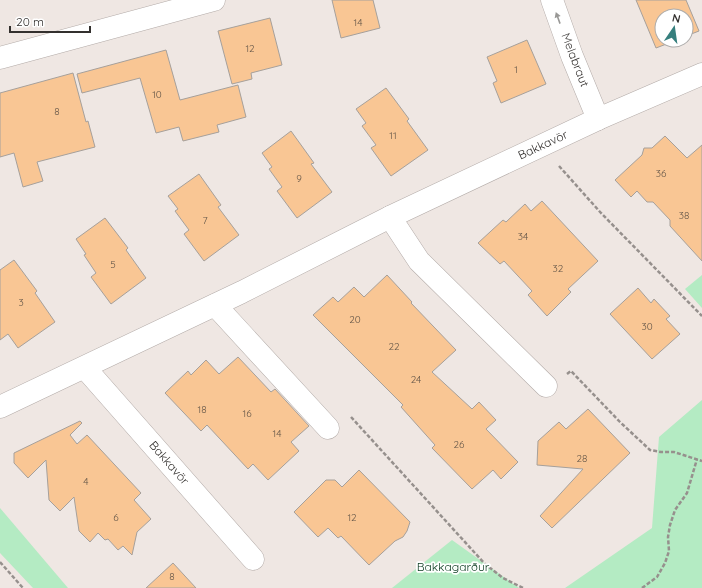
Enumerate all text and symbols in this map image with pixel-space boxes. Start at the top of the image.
scale bar [10,8,90,34]
north arrow [654,8,694,48]
one-way arrow [555,11,561,23]
text: N [671,11,682,26]
text: 20 m [16,14,44,29]
house number: 14 [354,16,362,29]
street label: Melabraut [558,31,593,89]
house number: 12 [245,42,255,55]
house number: 1 [514,63,518,76]
house number: 10 [152,88,162,101]
house number: 8 [54,105,60,118]
street label: Bakkavör [516,126,570,163]
house number: 11 [389,129,397,142]
house number: 36 [656,167,667,180]
house number: 9 [296,172,302,185]
house number: 38 [679,209,689,222]
house number: 7 [202,214,208,227]
house number: 34 [518,230,528,243]
house number: 5 [110,258,116,271]
house number: 32 [553,262,564,275]
house number: 3 [18,296,24,309]
house number: 20 [349,313,361,326]
house number: 30 [641,320,653,333]
house number: 22 [388,340,400,353]
house number: 24 [411,373,421,386]
house number: 18 [197,403,207,416]
house number: 16 [242,407,252,420]
house number: 14 [273,427,281,440]
street label: Bakkavör [146,438,193,488]
house number: 26 [454,438,465,451]
house number: 28 [577,452,587,465]
house number: 4 [83,475,89,488]
house number: 6 [113,511,119,524]
house number: 12 [347,511,357,524]
park label: Bakkagarður [417,559,490,574]
house number: 8 [169,570,175,583]

